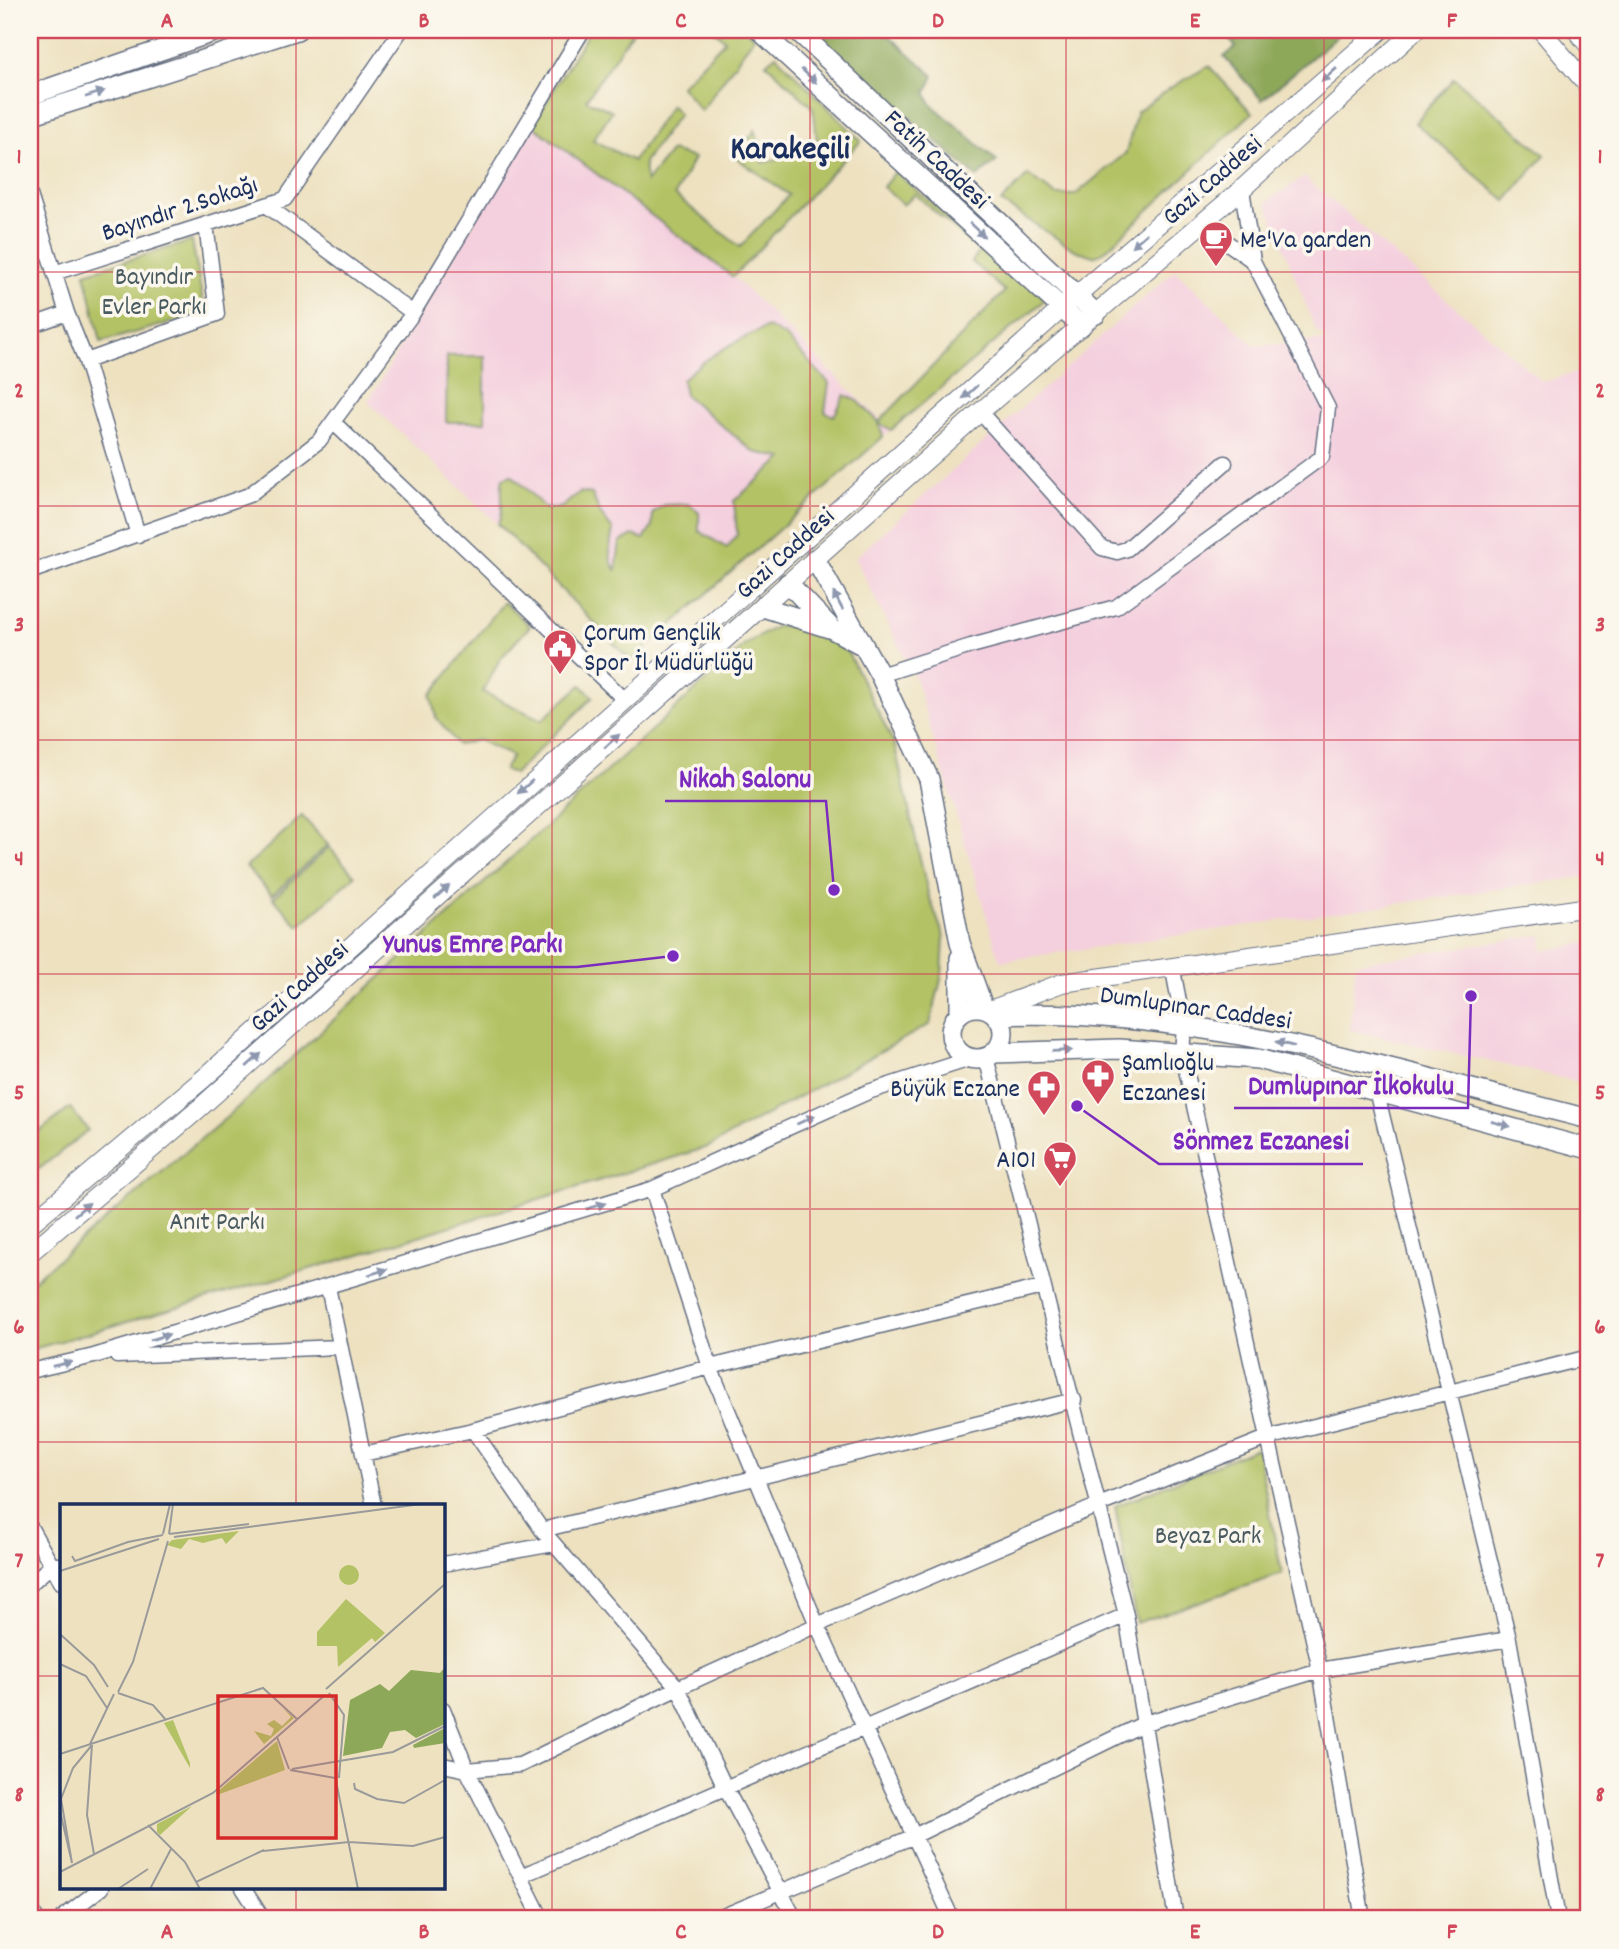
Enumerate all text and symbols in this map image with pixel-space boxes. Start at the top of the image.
text: A [161,6,173,39]
text: B [419,6,430,39]
text: C [675,6,687,39]
text: D [932,6,944,39]
text: E [1190,6,1201,39]
text: F [1447,6,1458,39]
one-way arrow [1321,67,1338,82]
one-way arrow [800,68,818,84]
one-way arrow [84,88,105,99]
street label: Fatih Caddesi [875,102,997,219]
street label: Gazi Caddesi [1155,127,1272,236]
district label: Karakeçili [730,128,850,175]
text: 1 [16,142,22,175]
text: 1 [1597,142,1603,175]
street label: Bayındır 2.Sokağı [97,168,263,253]
cafe icon: Me'Va garden [1197,219,1235,268]
one-way arrow [968,221,985,237]
place label: Me'Va garden [1240,223,1371,260]
one-way arrow [1131,232,1148,247]
park label: Bayındır Evler Parkı [102,260,206,327]
text: 2 [14,376,24,409]
text: 2 [1595,376,1605,409]
one-way arrow [962,383,979,399]
street label: Gazi Caddesi [728,500,844,609]
one-way arrow [832,592,844,611]
text: 3 [14,610,24,643]
text: 3 [1595,610,1605,643]
place label: Çorum Gençlik Spor İl Müdürlüğü [584,616,754,683]
public building icon: Çorum Gençlik Spor İl Müdürlüğü [541,627,579,676]
one-way arrow [603,733,621,749]
callout: Nikah Salonu [665,752,826,801]
text: Nikah Salonu [679,762,811,802]
one-way arrow [516,779,534,795]
text: 4 [14,844,24,877]
text: 4 [1595,844,1605,877]
one-way arrow [433,884,451,900]
callout: Yunus Emre Parkı [369,918,577,967]
text: Yunus Emre Parkı [382,927,563,967]
street label: Gazi Caddesi [242,933,358,1042]
street label: Dumlupınar Caddesi [1097,978,1294,1041]
one-way arrow [1274,1039,1296,1050]
one-way arrow [1051,1045,1073,1056]
place label: Şamlıoğlu Eczanesi [1122,1046,1214,1113]
one-way arrow [245,1052,263,1068]
pharmacy icon: Şamlıoğlu Eczanesi [1079,1057,1117,1106]
callout: Dumlupınar İlkokulu [1234,1059,1468,1108]
pharmacy icon: Büyük Eczane [1025,1068,1063,1117]
text: Dumlupınar İlkokulu [1248,1069,1454,1109]
place label: Büyük Eczane [890,1072,1020,1109]
text: 5 [14,1078,24,1111]
text: 5 [1595,1078,1605,1111]
one-way arrow [796,1114,816,1126]
callout: Sönmez Eczanesi [1159,1115,1363,1164]
one-way arrow [1491,1120,1512,1130]
text: Sönmez Eczanesi [1173,1124,1349,1164]
supermarket icon: A101 [1041,1139,1079,1188]
place label: A101 [996,1143,1036,1180]
one-way arrow [585,1201,606,1211]
one-way arrow [73,1202,90,1217]
park label: Anıt Parkı [169,1205,265,1242]
one-way arrow [367,1266,388,1276]
text: 6 [13,1312,25,1345]
text: 6 [1594,1312,1606,1345]
one-way arrow [149,1331,170,1341]
one-way arrow [51,1358,73,1369]
inset map [60,1504,444,1890]
park label: Beyaz Park [1155,1519,1261,1556]
text: 7 [15,1546,24,1579]
text: 7 [1596,1546,1605,1579]
text: 8 [14,1780,24,1813]
text: 8 [1595,1780,1605,1813]
text: A [161,1917,173,1949]
text: B [419,1917,430,1949]
text: C [675,1917,687,1949]
text: D [932,1917,944,1949]
text: E [1190,1917,1201,1949]
text: F [1447,1917,1458,1949]

